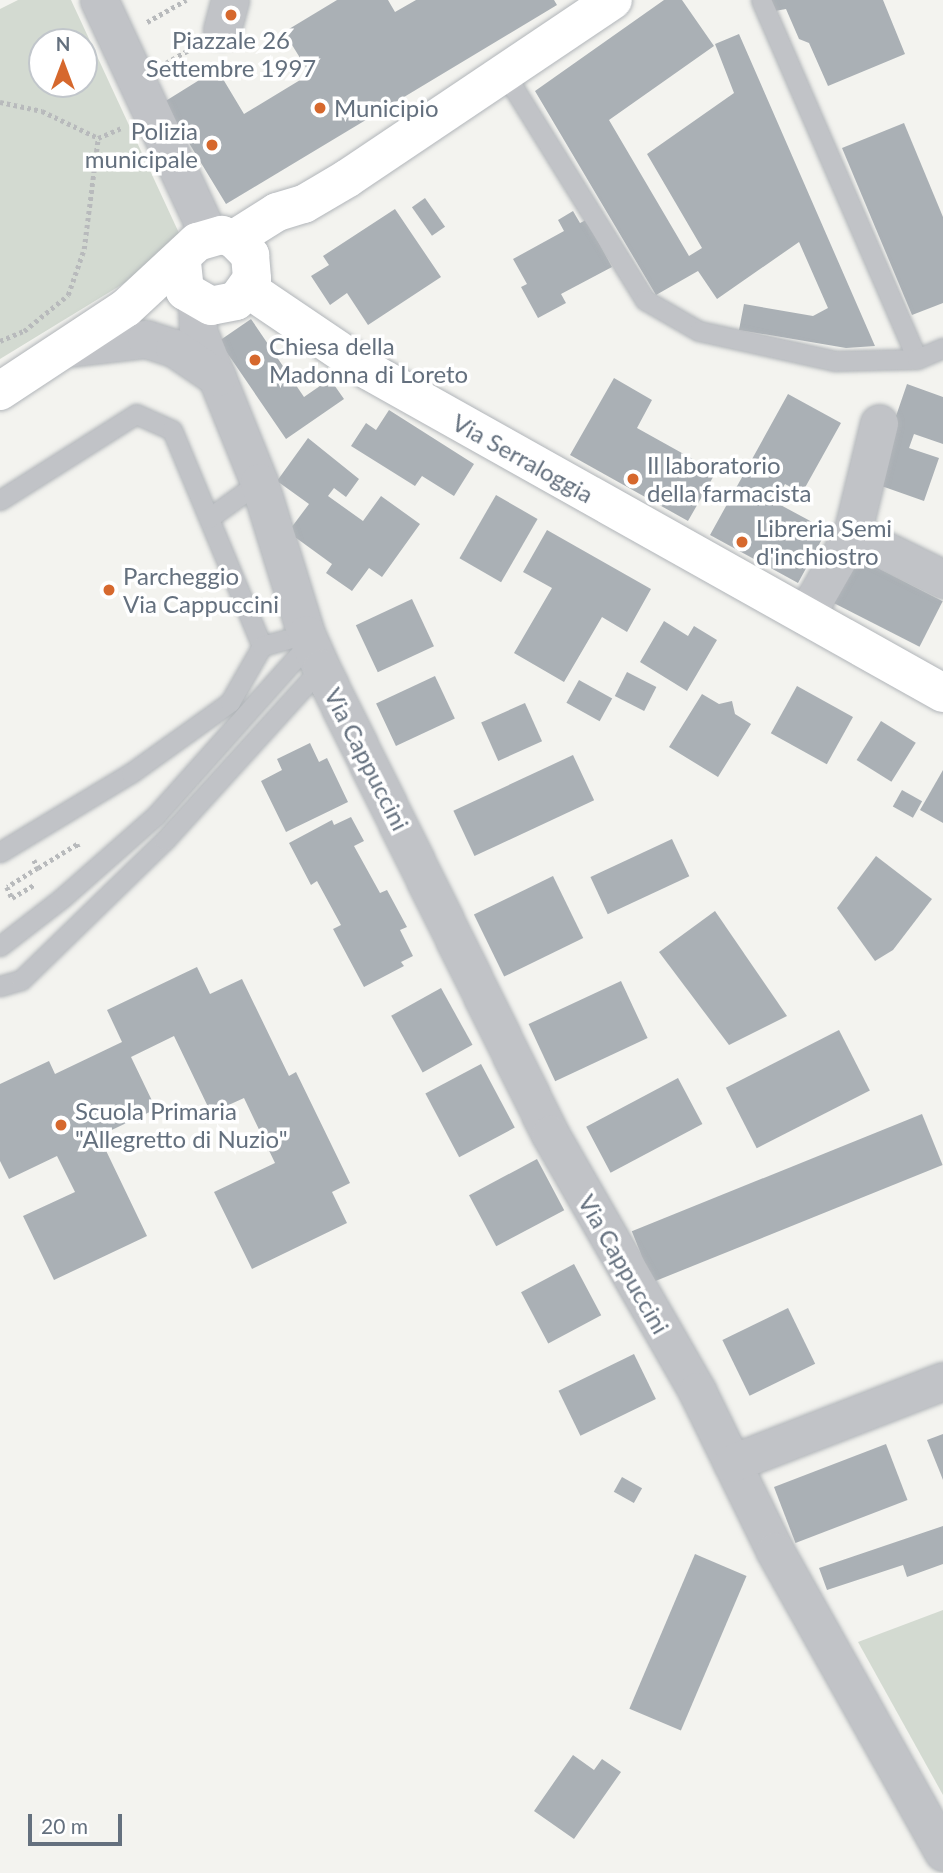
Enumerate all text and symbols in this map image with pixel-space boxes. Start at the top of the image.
marker: Piazzale 26 Settembre 1997 [223,7,239,23]
place label: Piazzale 26 Settembre 1997 [146,26,316,82]
north arrow [28,28,98,98]
text: N [56,32,70,55]
place label: Municipio [334,94,439,122]
marker: Municipio [312,100,328,116]
place label: Polizia municipale [85,117,198,173]
marker: Polizia municipale [204,137,220,153]
place label: Chiesa della Madonna di Loreto [269,332,468,388]
marker: Chiesa della Madonna di Loreto [247,352,263,368]
street label: Via Serraloggia [447,407,599,509]
place label: Il laboratorio della farmacista [647,451,811,507]
marker: Il laboratorio della farmacista [625,471,641,487]
place label: Libreria Semi d'inchiostro [756,514,892,570]
marker: Libreria Semi d'inchiostro [734,534,750,550]
place label: Parcheggio Via Cappuccini [123,562,279,618]
marker: Parcheggio Via Cappuccini [101,582,117,598]
street label: Via Cappuccini [319,683,415,835]
place label: Scuola Primaria "Allegretto di Nuzio" [75,1097,288,1153]
marker: Scuola Primaria "Allegretto di Nuzio" [53,1117,69,1133]
street label: Via Cappuccini [573,1189,675,1339]
scale bar [32,1800,126,1844]
text: 20 m [41,1813,88,1838]

